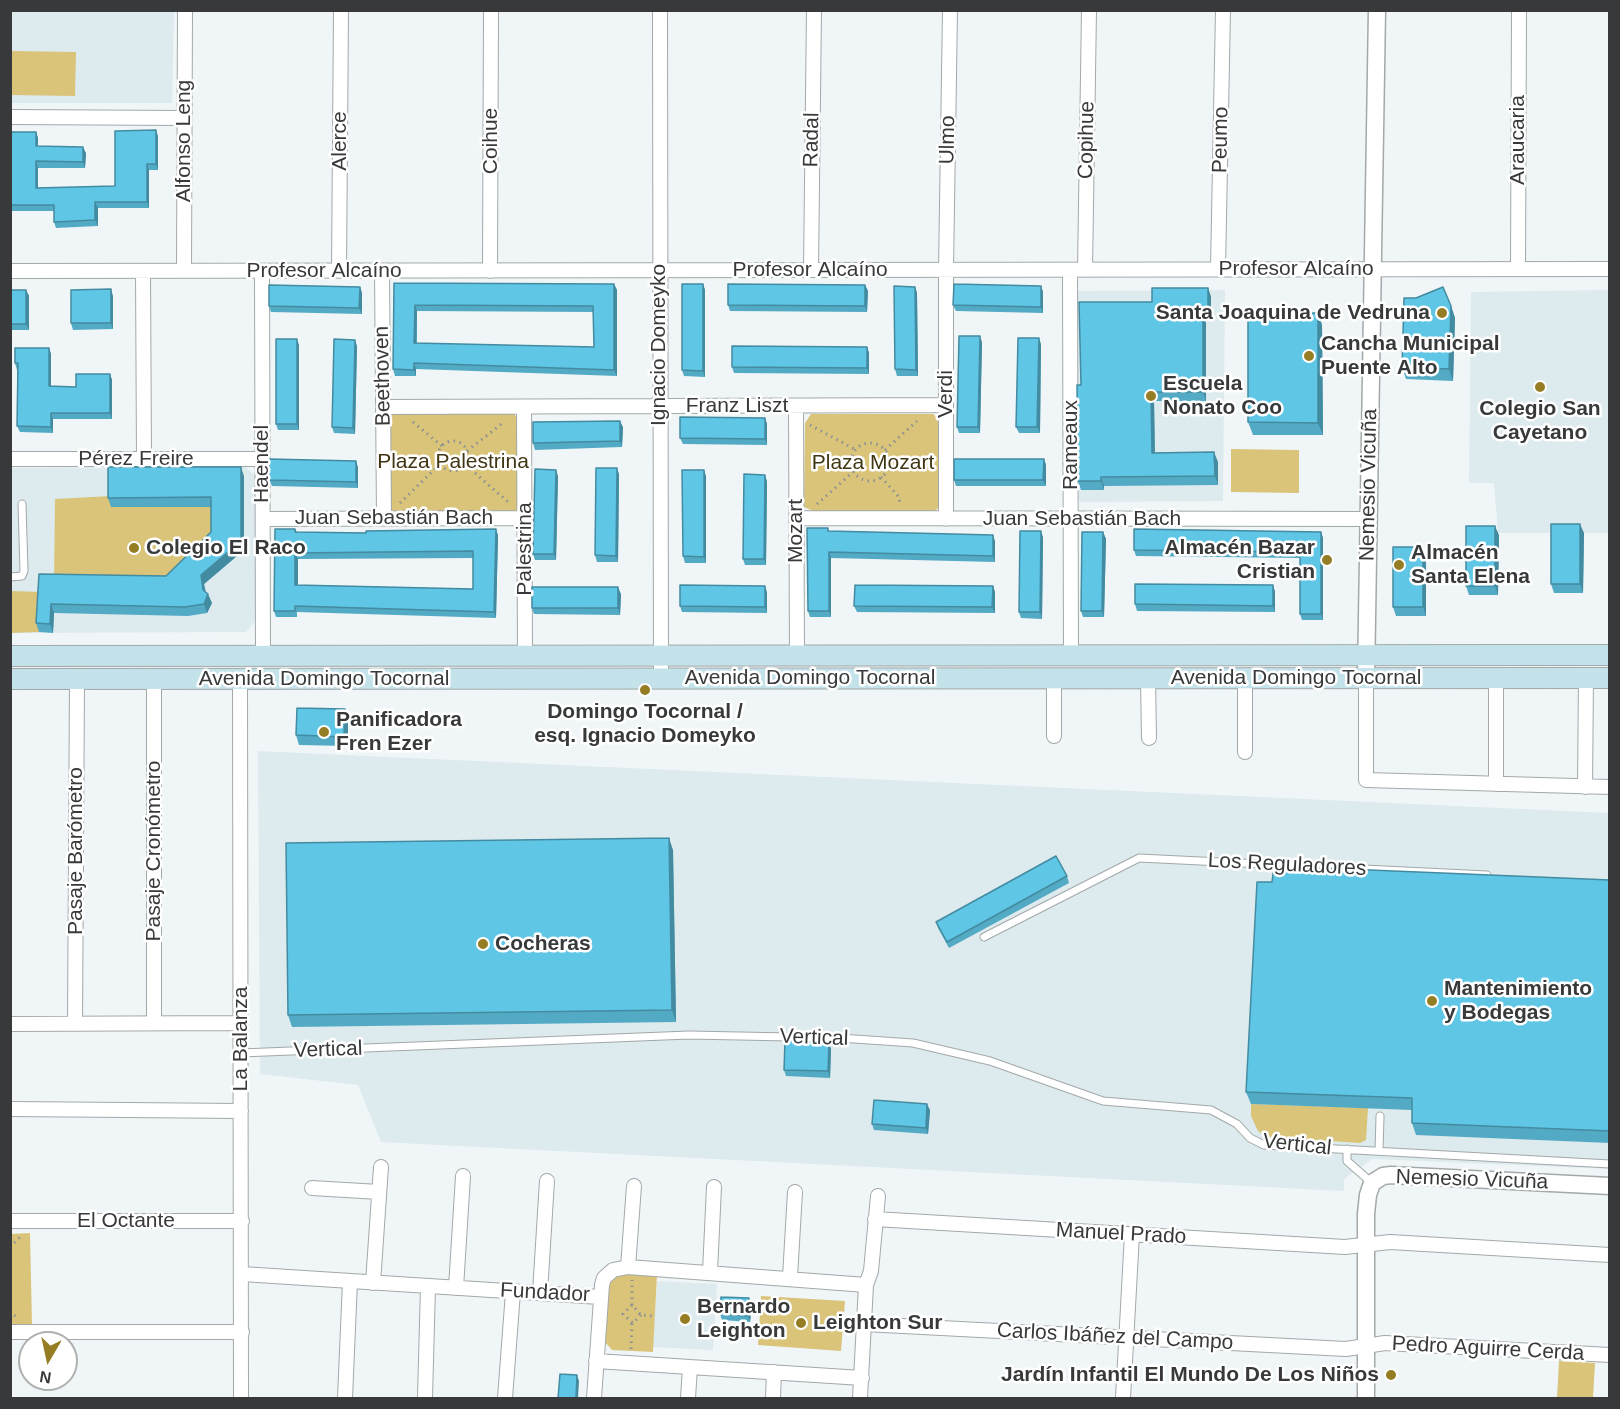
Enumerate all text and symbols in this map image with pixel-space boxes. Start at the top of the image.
street label: Alfonso Leng [171,80,197,202]
street label: Araucaria [1505,95,1531,185]
street label: Copihue [1074,101,1100,179]
street label: Peumo [1208,107,1234,173]
street label: Coihue [478,108,504,174]
street label: Alerce [327,111,353,171]
street label: Radal [799,112,825,168]
street label: Ulmo [935,115,961,165]
street label: Profesor Alcaíno [1218,256,1374,282]
street label: Profesor Alcaíno [732,257,888,283]
street label: Profesor Alcaíno [246,258,402,284]
street label: Ignacio Domeyko [646,264,672,426]
place label: Santa Joaquina de Vedruna [1156,300,1430,326]
marker: Santa Joaquina de Vedruna [1435,306,1449,320]
street label: Beethoven [370,326,396,426]
place label: Cancha Municipal Puente Alto [1321,331,1500,381]
marker: Cancha Municipal Puente Alto [1302,349,1316,363]
street label: Verdi [933,370,959,418]
place label: Escuela Nonato Coo [1163,371,1282,421]
marker: Colegio San Cayetano [1533,380,1547,394]
marker: Escuela Nonato Coo [1144,389,1158,403]
street label: Franz Liszt [686,393,788,419]
place label: Colegio San Cayetano [1479,396,1601,446]
street label: Rameaux [1058,400,1084,490]
street label: Nemesio Vicuña [1355,409,1383,561]
street label: Haendel [249,425,275,503]
street label: Pérez Freire [78,446,194,472]
park label: Plaza Palestrina [377,449,529,475]
park label: Plaza Mozart [812,450,934,476]
street label: Mozart [783,499,809,563]
street label: Palestrina [512,502,538,596]
street label: Juan Sebastián Bach [295,505,493,531]
street label: Juan Sebastián Bach [983,506,1181,532]
place label: Colegio El Raco [146,535,306,561]
place label: Almacén Bazar Cristian [1164,535,1315,585]
place label: Almacén Santa Elena [1411,540,1530,590]
marker: Colegio El Raco [127,541,141,555]
marker: Almacén Bazar Cristian [1320,553,1334,567]
marker: Almacén Santa Elena [1392,558,1406,572]
street label: Avenida Domingo Tocornal [685,665,935,691]
street label: Avenida Domingo Tocornal [1171,665,1421,691]
street label: Avenida Domingo Tocornal [199,666,449,692]
marker: Domingo Tocornal / esq. Ignacio Domeyko [638,683,652,697]
place label: Domingo Tocornal / esq. Ignacio Domeyko [534,699,756,749]
place label: Panificadora Fren Ezer [336,707,462,757]
marker: Panificadora Fren Ezer [317,725,331,739]
street label: Pasaje Cronómetro [141,761,167,941]
street label: Pasaje Barómetro [63,767,89,935]
street label: Los Reguladores [1207,848,1367,882]
place label: Cocheras [495,931,591,957]
marker: Cocheras [476,937,490,951]
place label: Mantenimiento y Bodegas [1444,976,1592,1026]
street label: La Balanza [228,986,254,1092]
marker: Mantenimiento y Bodegas [1425,994,1439,1008]
street label: Vertical [779,1024,849,1052]
street label: Vertical [293,1036,363,1064]
street label: Vertical [1261,1129,1333,1161]
street label: Nemesio Vicuña [1395,1165,1549,1195]
street label: El Octante [77,1208,175,1234]
street label: Manuel Prado [1055,1218,1187,1250]
street label: Fundador [499,1278,591,1308]
place label: Bernardo Leighton [697,1294,790,1344]
place label: Leighton Sur [813,1310,942,1336]
marker: Bernardo Leighton [678,1312,692,1326]
marker: Leighton Sur [794,1316,808,1330]
street label: Carlos Ibáñez del Campo [996,1318,1234,1356]
north arrow [18,1331,78,1391]
street label: Pedro Aguirre Cerda [1391,1331,1585,1367]
place label: Jardín Infantil El Mundo De Los Niños [1001,1362,1379,1388]
text: N [38,1368,52,1387]
marker: Jardín Infantil El Mundo De Los Niños [1384,1368,1398,1382]

